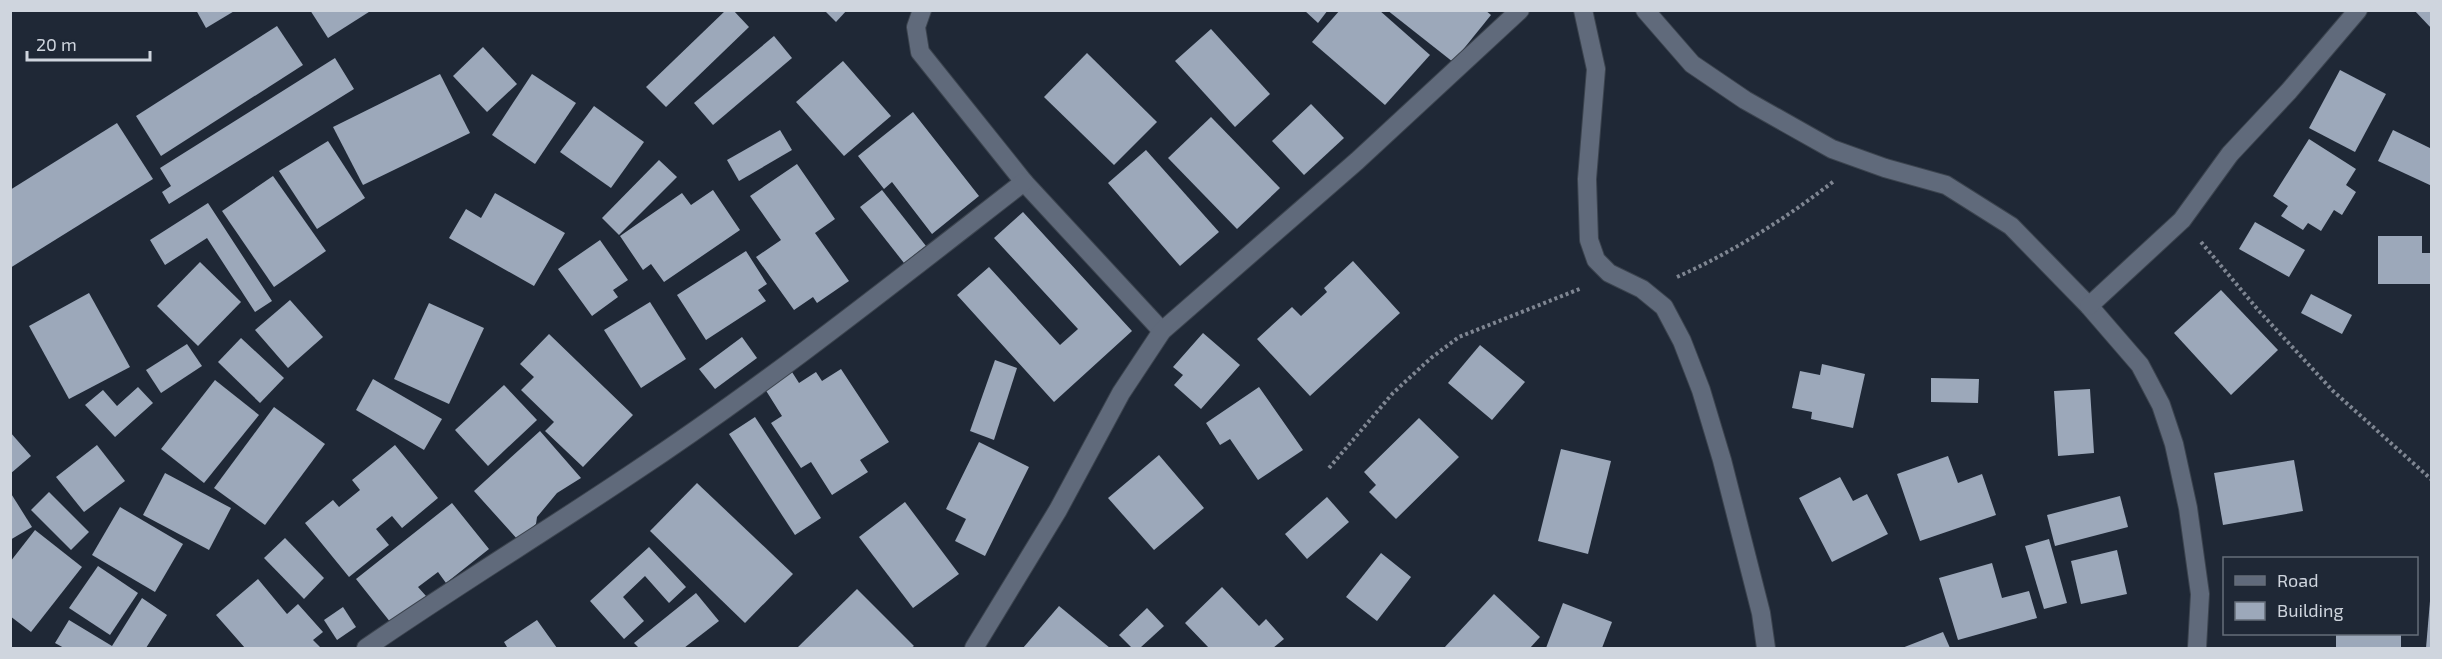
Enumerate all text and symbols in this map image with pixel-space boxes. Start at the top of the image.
scale bar [27,24,150,62]
text: 20 m [36,33,77,55]
legend [2223,557,2418,635]
text: Road [2277,569,2318,591]
text: Building [2277,599,2344,621]

